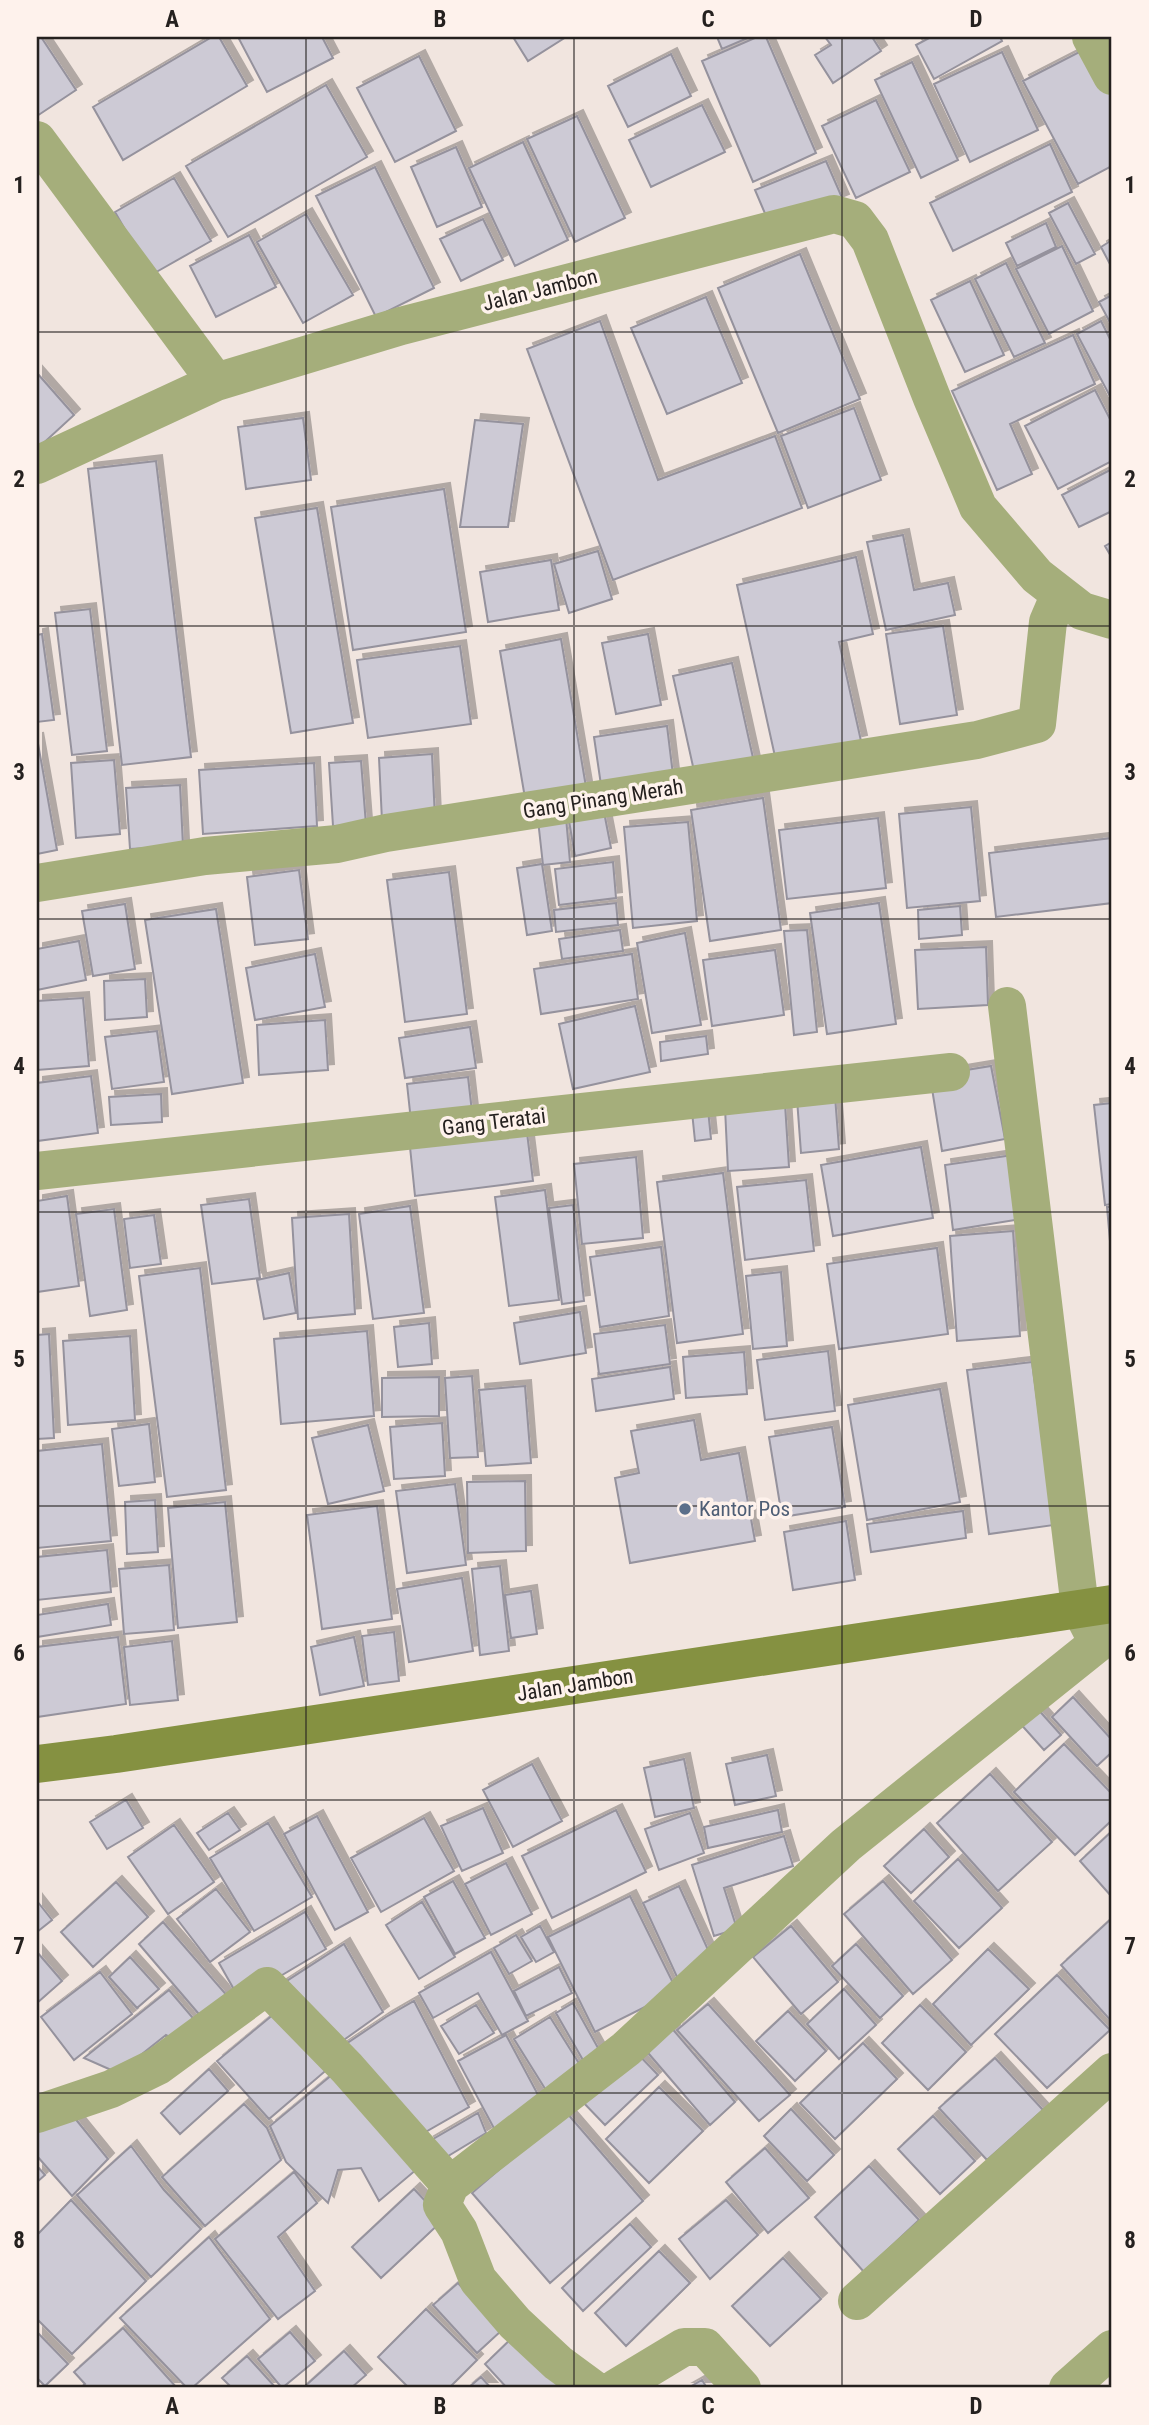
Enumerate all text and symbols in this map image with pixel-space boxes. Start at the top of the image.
text: A [165,6,179,33]
text: B [434,6,446,33]
text: C [701,6,715,33]
text: D [970,6,983,33]
text: 1 [13,172,25,199]
text: 1 [1124,172,1136,199]
street label: Jalan Jambon [480,264,600,316]
text: 2 [13,466,25,493]
text: 2 [1124,466,1136,493]
text: 3 [13,759,25,786]
text: 3 [1124,759,1136,786]
street label: Gang Pinang Merah [521,774,685,824]
text: 4 [13,1053,25,1080]
text: 4 [1124,1053,1136,1080]
street label: Gang Teratai [441,1104,547,1140]
text: 5 [13,1346,25,1373]
text: 5 [1124,1346,1136,1373]
place label: Kantor Pos [699,1497,790,1521]
marker: Kantor Pos [677,1501,693,1517]
text: 6 [13,1640,25,1667]
text: 6 [1124,1640,1136,1667]
street label: Jalan Jambon [515,1664,635,1706]
text: 7 [13,1933,25,1960]
text: 7 [1124,1933,1136,1960]
text: 8 [13,2227,25,2254]
text: 8 [1124,2227,1136,2254]
text: A [165,2393,179,2420]
text: B [434,2393,446,2420]
text: C [701,2393,715,2420]
text: D [970,2393,983,2420]

